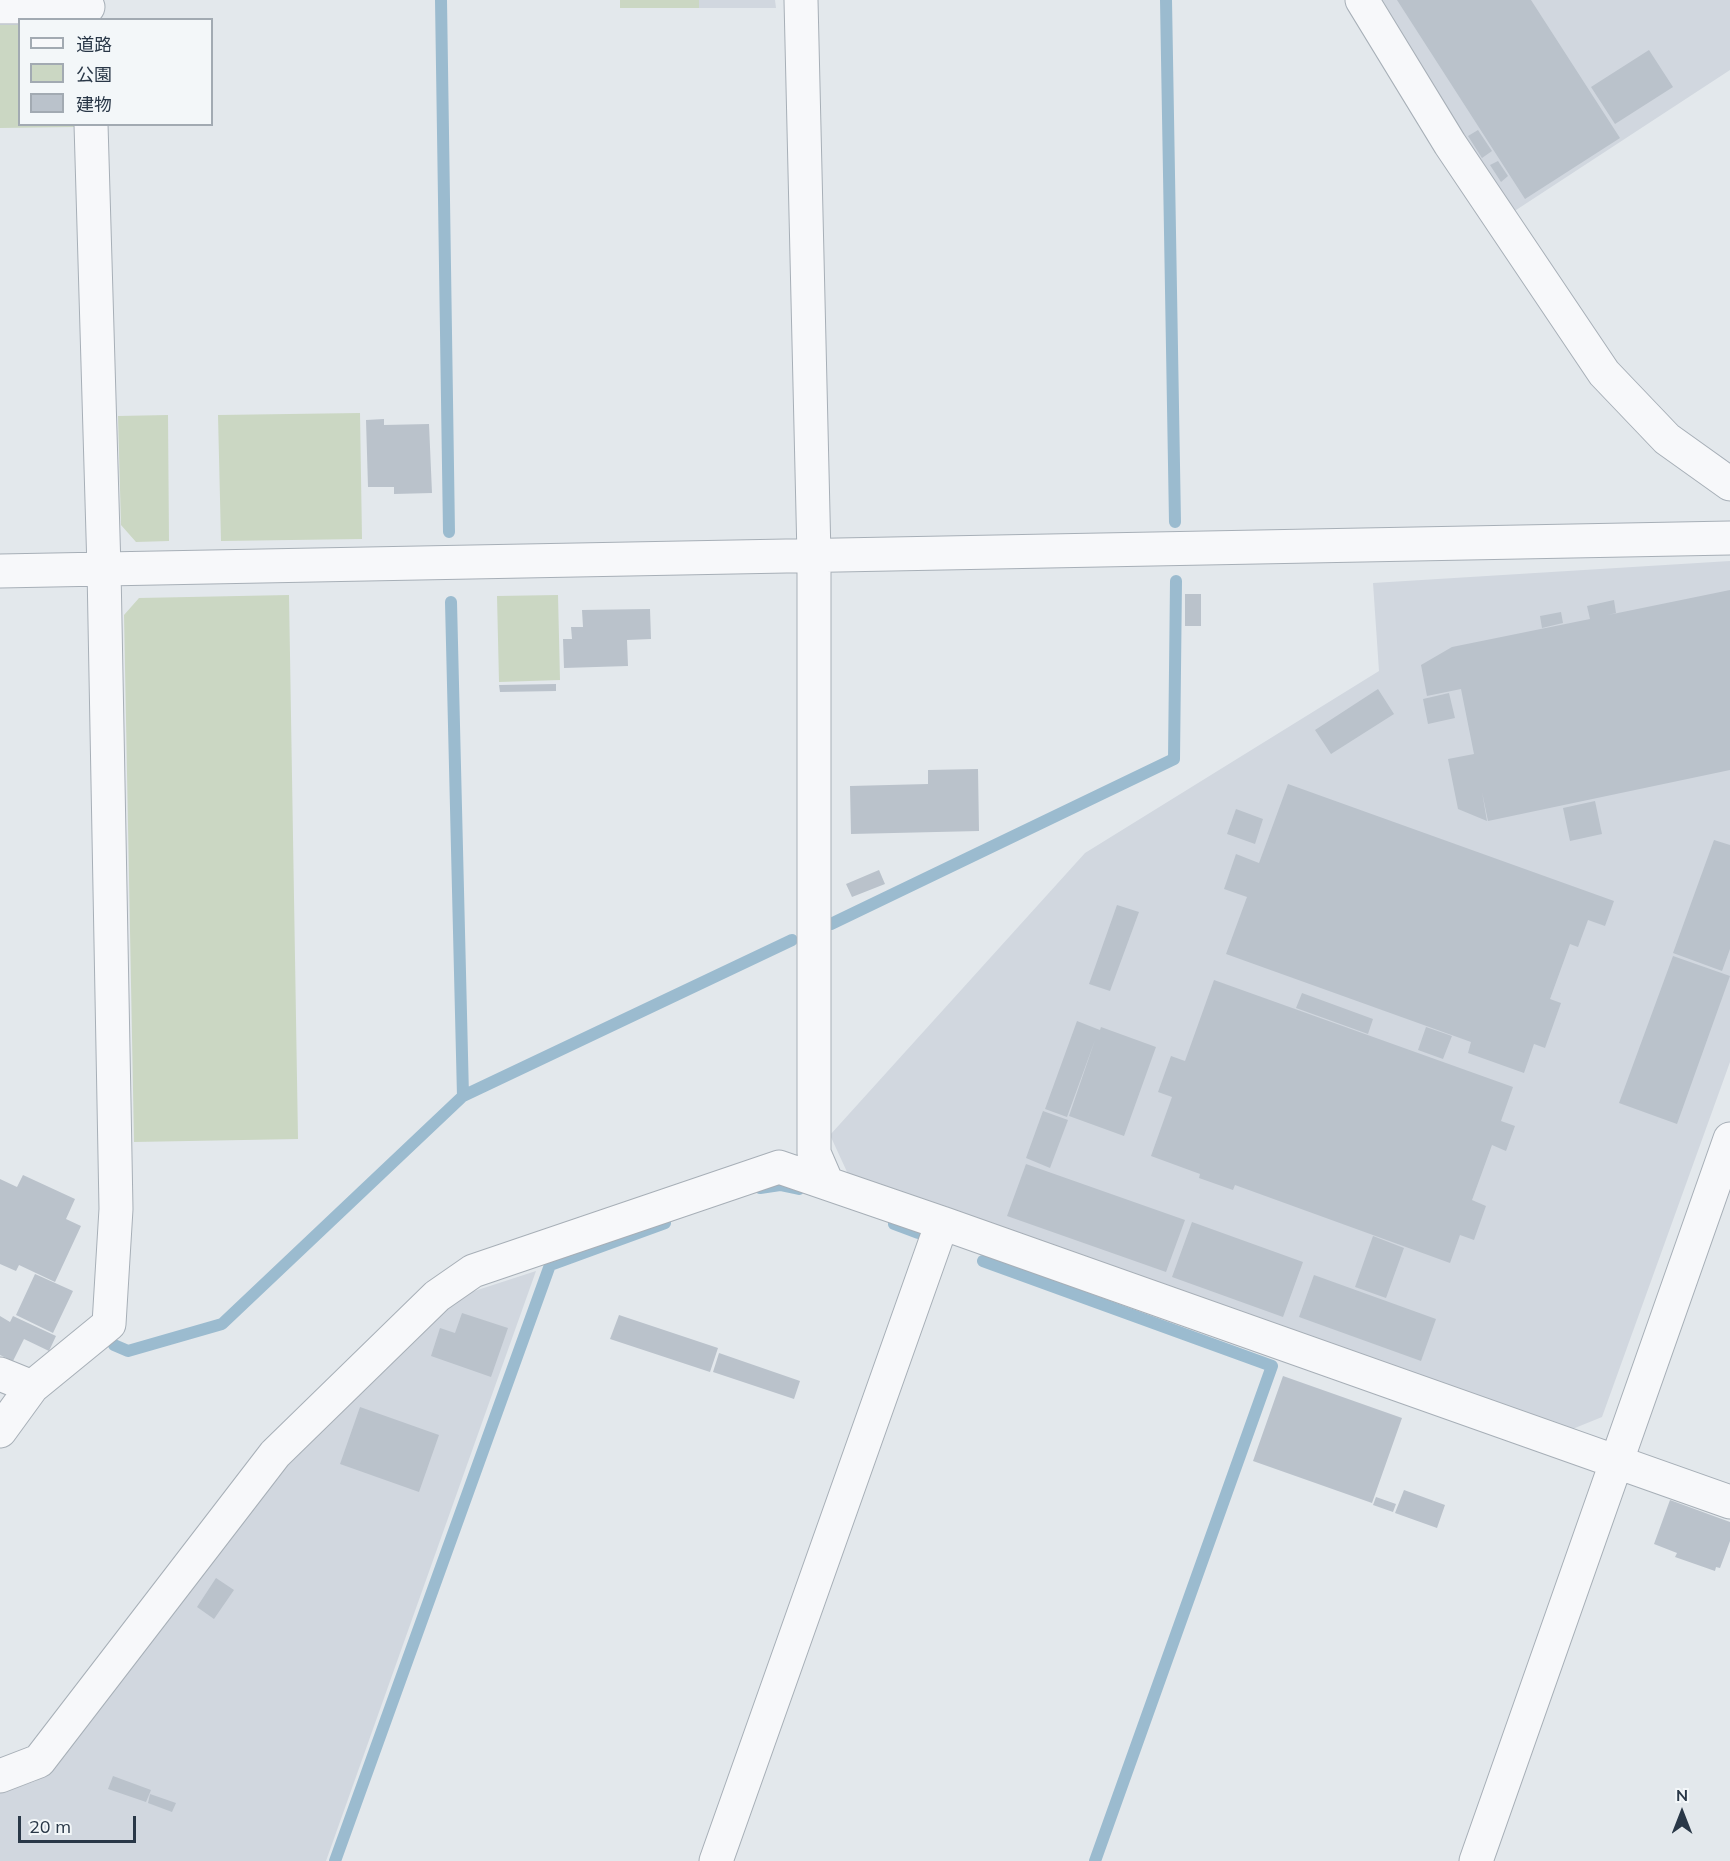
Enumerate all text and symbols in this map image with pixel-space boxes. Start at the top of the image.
legend [18,18,213,126]
text: 道路 [76,33,112,56]
text: 公園 [76,63,112,86]
text: 建物 [76,93,112,116]
north arrow [1652,1783,1712,1843]
text: N [1676,1785,1688,1805]
scale bar [21,1804,140,1842]
text: 20 m [29,1815,71,1838]

